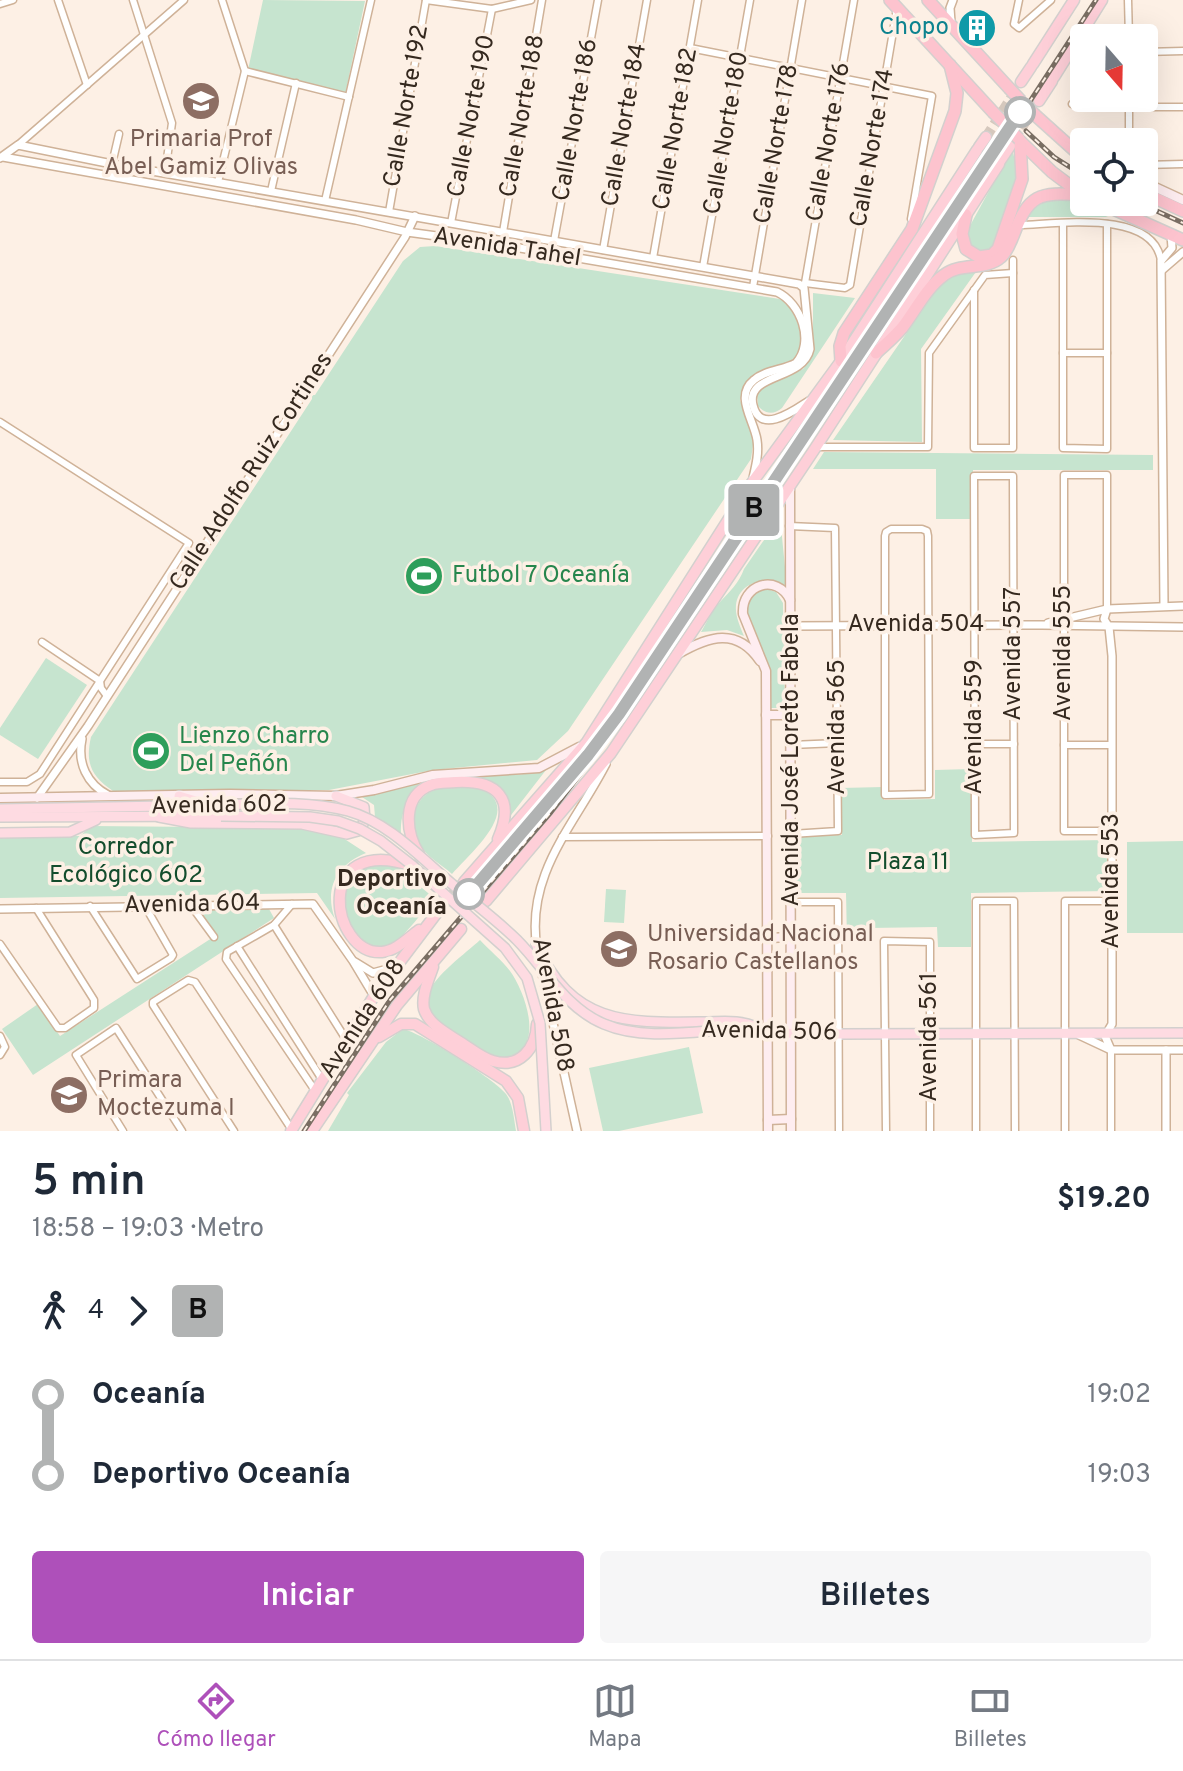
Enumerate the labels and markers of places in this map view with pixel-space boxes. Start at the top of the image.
building icon: Chopo [956,7,998,49]
place label: Chopo [879,13,949,43]
school or university icon: Primaria Prof Abel Gamiz Olivas [180,80,222,122]
unlabelled marker [1005,97,1035,127]
place label: Primaria Prof Abel Gamiz Olivas [104,125,298,183]
sports icon: Futbol 7 Oceanía [403,555,445,597]
place label: Futbol 7 Oceanía [452,561,630,591]
place label: Lienzo Charro Del Peñón [179,722,330,780]
sports icon: Lienzo Charro Del Peñón [130,730,172,772]
place label: Deportivo Oceanía [337,865,447,923]
marker: Deportivo Oceanía [454,879,484,909]
place label: Universidad Nacional Rosario Castellanos [647,920,874,978]
school or university icon: Universidad Nacional Rosario Castellanos [598,928,640,970]
place label: Primara Moctezuma I [97,1066,235,1124]
school or university icon: Primara Moctezuma I [48,1074,90,1116]

